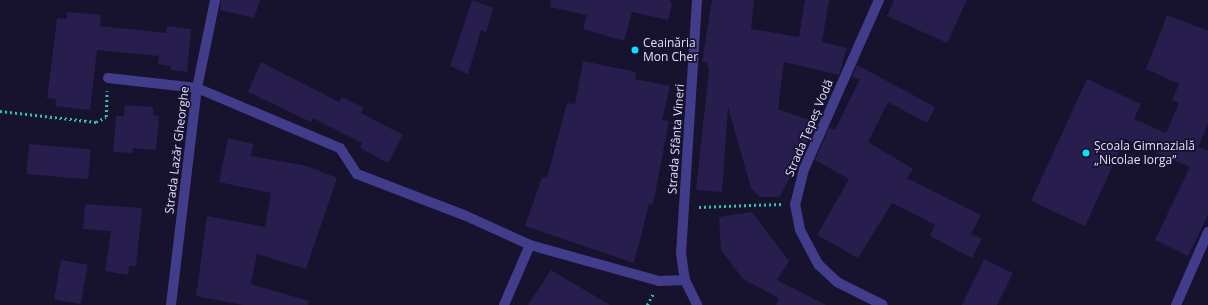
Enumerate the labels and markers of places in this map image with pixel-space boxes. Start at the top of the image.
place label: Ceainăria Mon Cher [643,36,698,64]
marker: Ceainăria Mon Cher [630,45,640,55]
place label: Școala Gimnazială „Nicolae Iorga” [1094,139,1195,167]
marker: Școala Gimnazială „Nicolae Iorga” [1081,148,1091,158]

